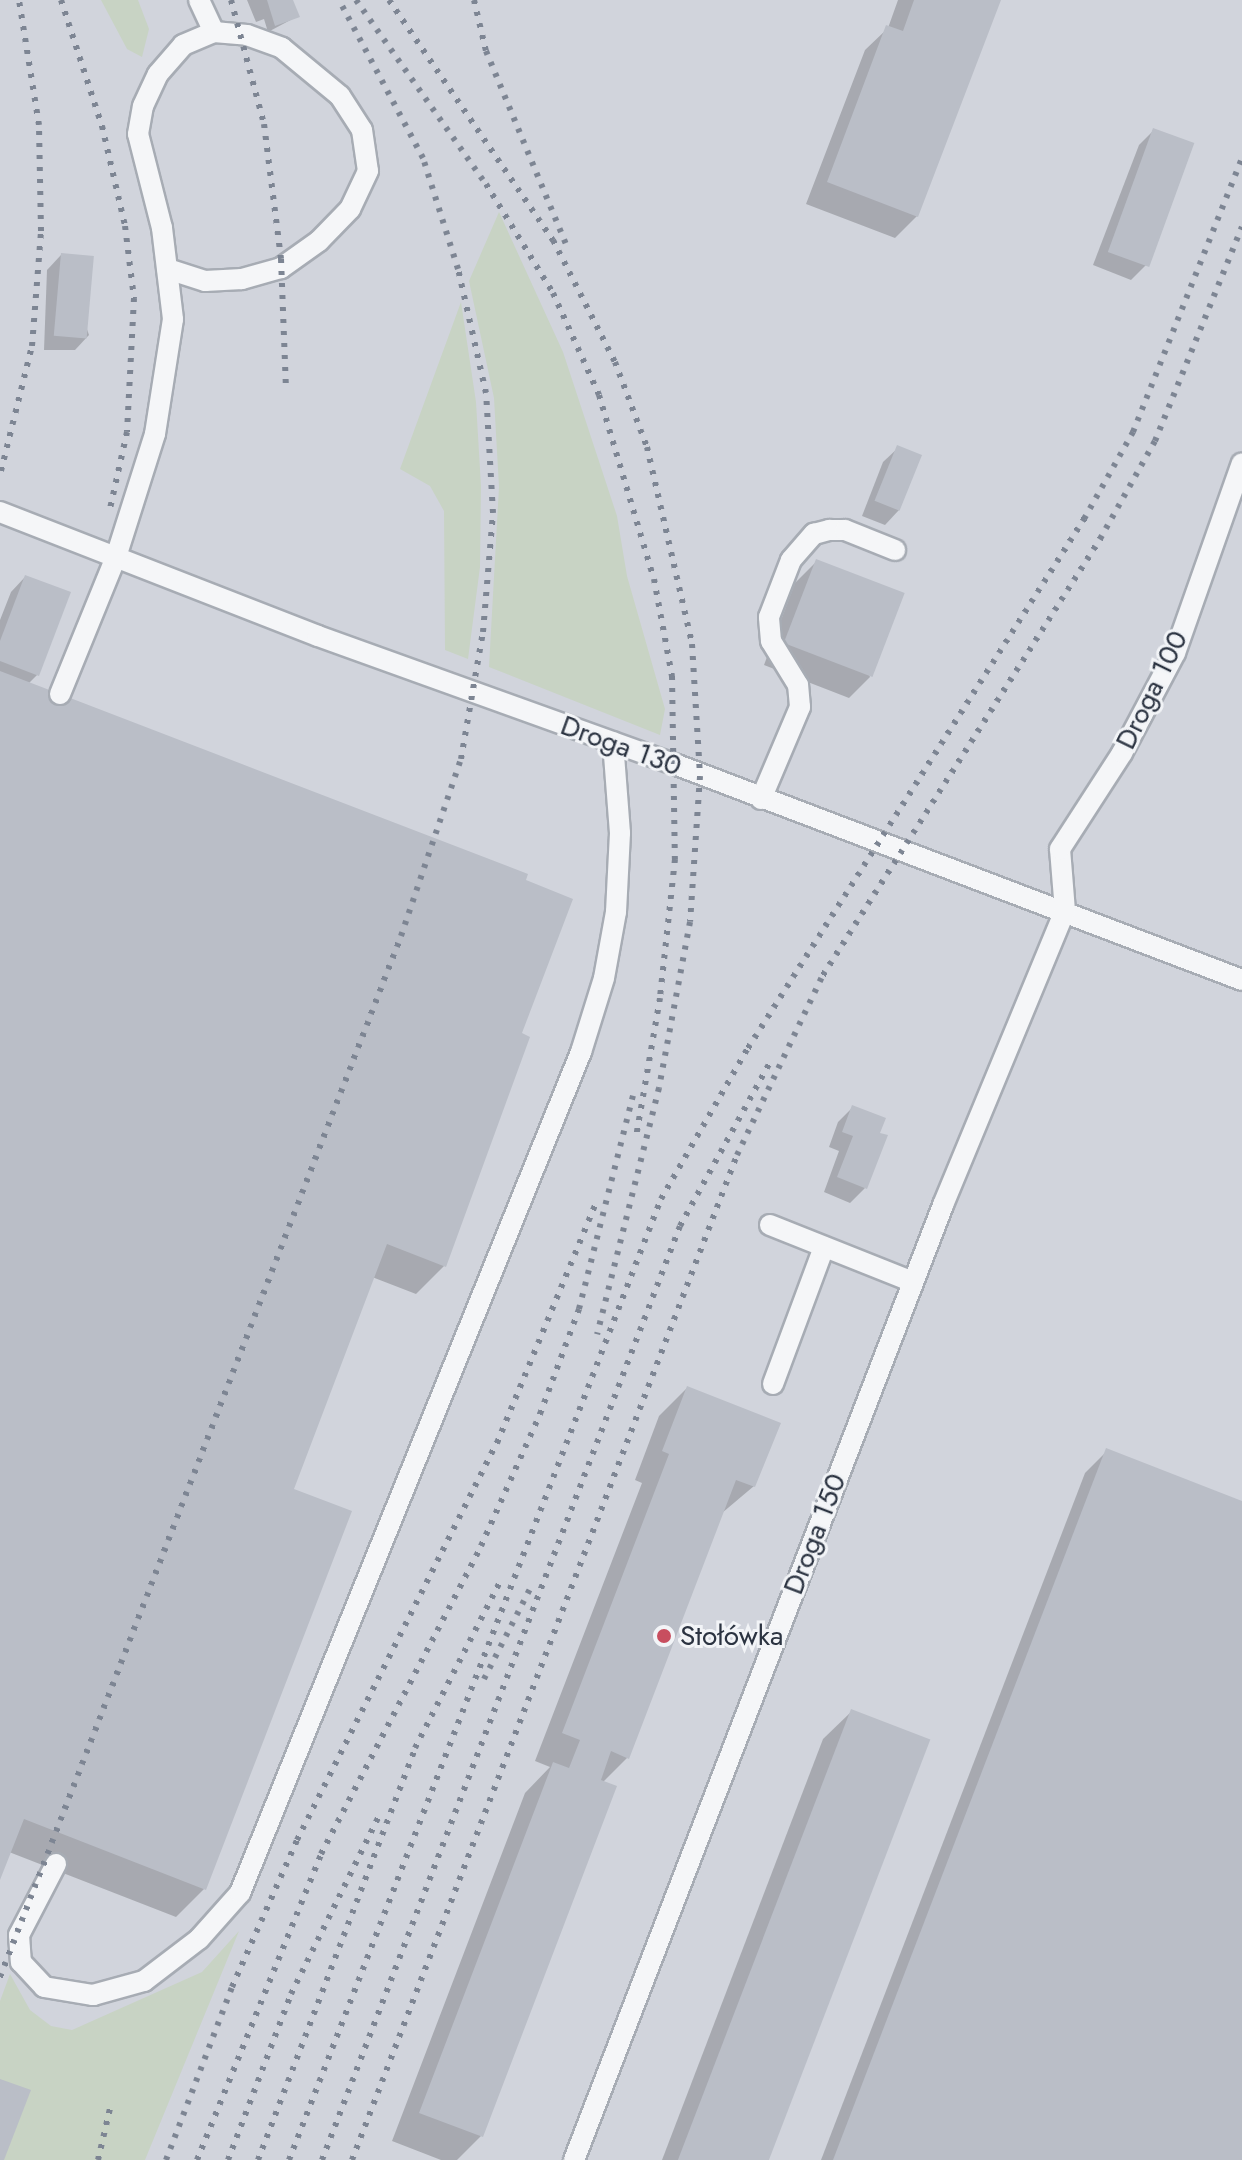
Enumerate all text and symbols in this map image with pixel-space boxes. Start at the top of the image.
street label: Droga 100 [1109,625,1195,755]
street label: Droga 130 [556,709,686,783]
street label: Droga 150 [777,1469,853,1599]
place label: Stołówka [680,1619,783,1653]
marker: Stołówka [655,1627,673,1645]

